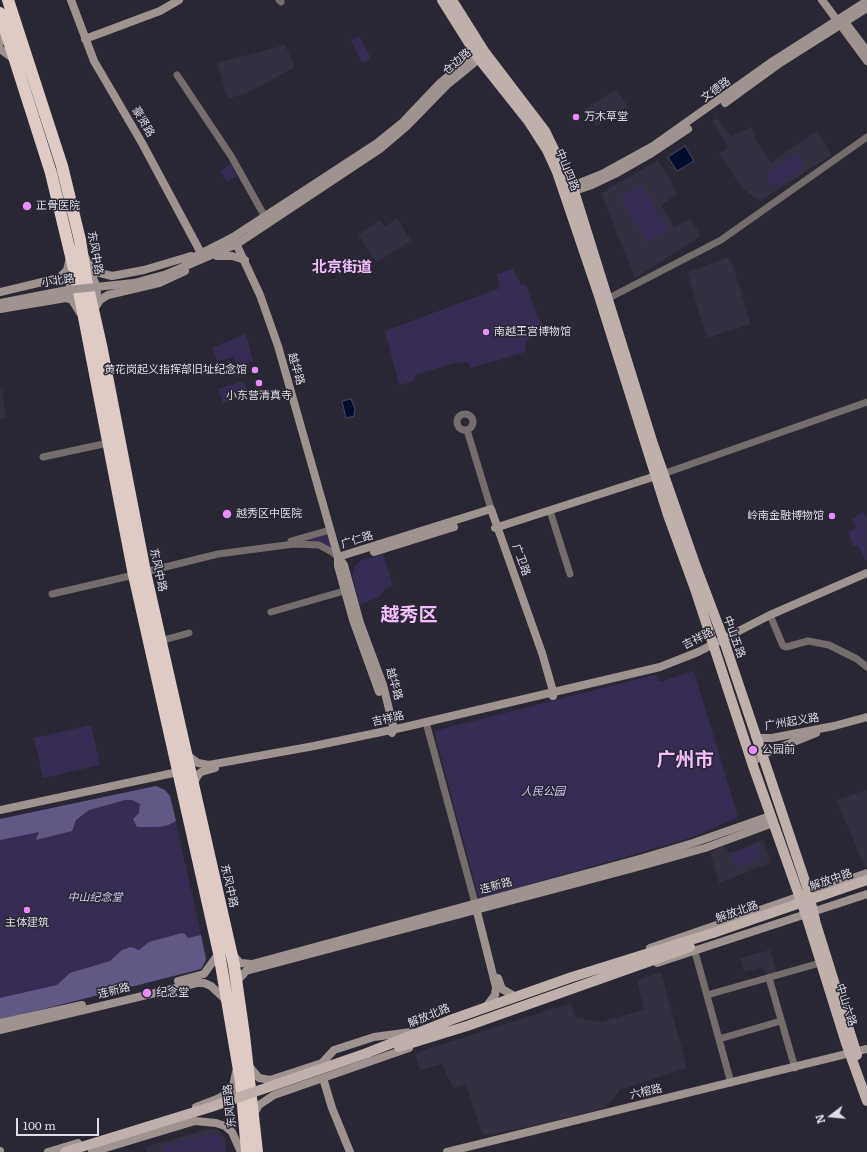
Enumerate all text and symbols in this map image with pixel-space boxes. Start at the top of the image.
street label: 仓边路 [440,46,474,78]
street label: 文德路 [699,75,733,105]
street label: 豪贤路 [129,104,157,140]
place label: 万木草堂 [584,110,628,124]
marker: 万木草堂 [571,112,581,122]
street label: 中山四路 [553,147,581,193]
place label: 正骨医院 [36,199,80,213]
marker: 正骨医院 [21,200,33,212]
street label: 东风中路 [85,230,105,276]
district label: 北京街道 [312,259,372,277]
street label: 小北路 [41,272,75,290]
place label: 南越王宫博物馆 [494,325,571,339]
marker: 南越王宫博物馆 [481,327,491,337]
street label: 越华路 [285,351,307,387]
place label: 黄花岗起义指挥部旧址纪念馆 [104,363,247,377]
marker: 黄花岗起义指挥部旧址纪念馆 [250,365,260,375]
marker: 小东营清真寺 [254,378,264,388]
place label: 小东营清真寺 [226,389,292,403]
place label: 越秀区中医院 [236,507,302,521]
marker: 越秀区中医院 [221,508,233,520]
place label: 岭南金融博物馆 [747,509,824,523]
marker: 岭南金融博物馆 [827,511,837,521]
street label: 广仁路 [339,529,375,551]
street label: 广卫路 [509,542,533,578]
street label: 东风中路 [147,547,169,593]
district label: 越秀区 [381,604,437,626]
street label: 中山五路 [720,614,748,660]
street label: 吉祥路 [680,626,716,652]
street label: 越华路 [383,666,405,702]
street label: 吉祥路 [370,709,406,729]
street label: 广州起义路 [764,711,820,733]
place label: 公园前 [762,743,795,757]
marker: 公园前 [747,744,759,756]
district label: 广州市 [657,749,713,771]
park label: 人民公园 [521,785,565,799]
street label: 东风中路 [218,863,240,909]
street label: 解放中路 [808,867,854,893]
street label: 连新路 [478,875,514,897]
park label: 中山纪念堂 [68,891,122,905]
street label: 解放北路 [714,899,760,925]
marker: 主体建筑 [22,905,32,915]
place label: 主体建筑 [5,916,49,930]
street label: 连新路 [96,981,132,1001]
street label: 中山六路 [833,982,859,1028]
place label: 纪念堂 [156,986,189,1000]
marker: 纪念堂 [141,987,153,999]
street label: 解放北路 [406,1002,452,1030]
street label: 六榕路 [628,1082,664,1102]
street label: 东风西路 [221,1083,239,1129]
north arrow [811,1096,851,1136]
scale bar [18,1110,101,1136]
text: N [811,1113,828,1126]
text: 100 m [23,1116,56,1134]

